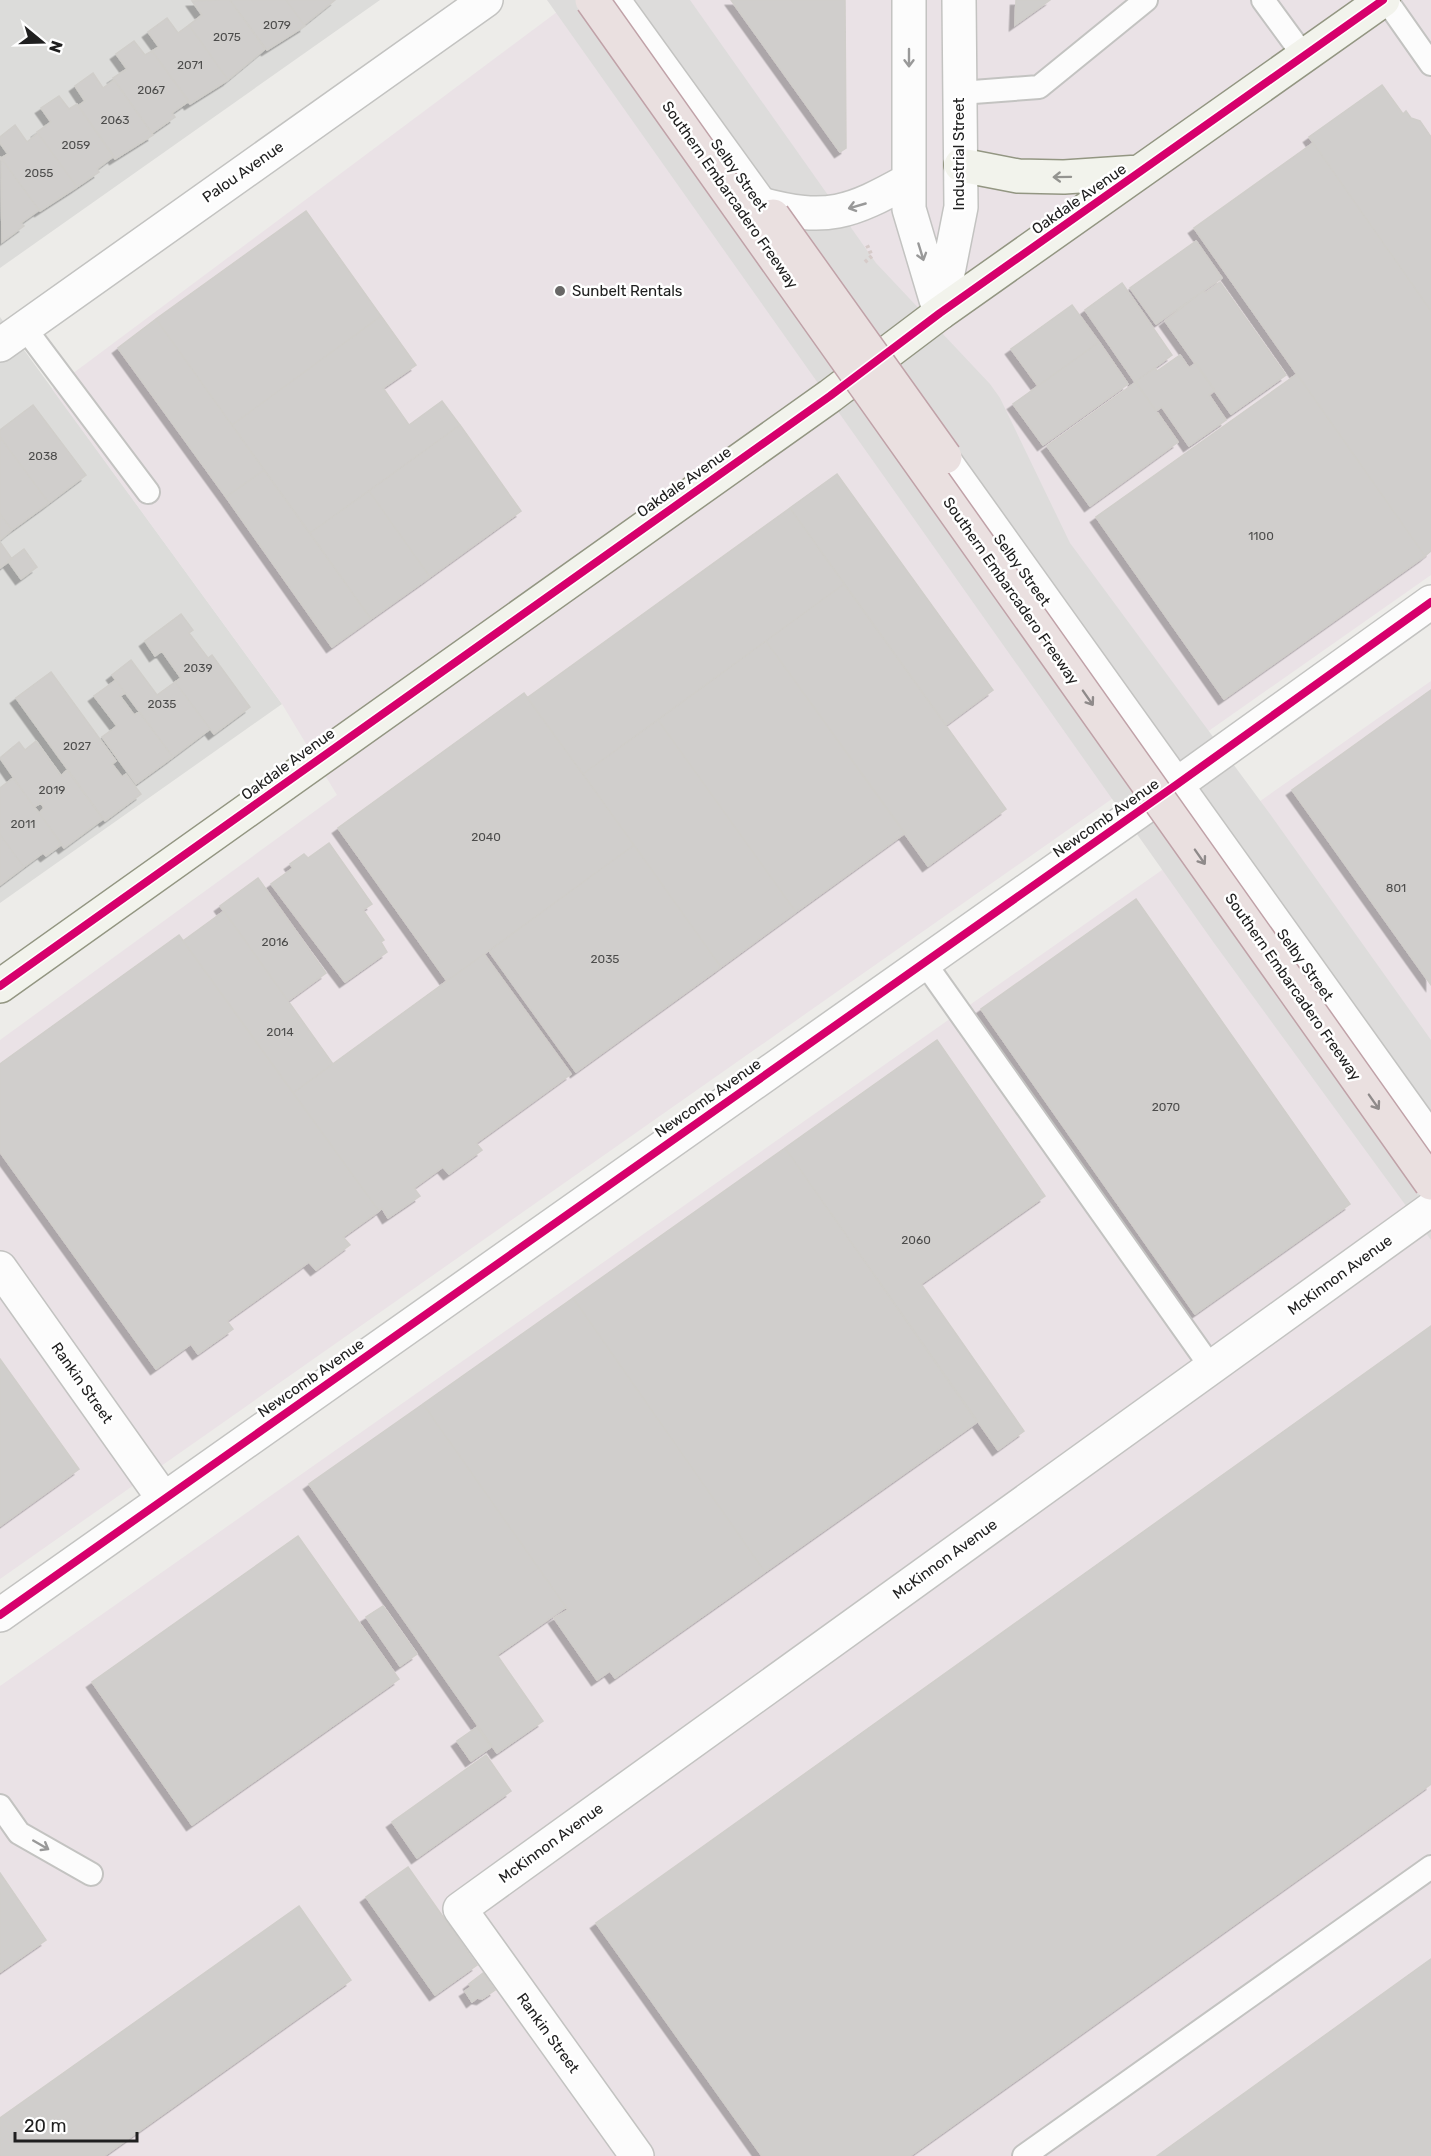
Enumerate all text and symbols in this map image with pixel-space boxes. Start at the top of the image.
north arrow [12,12,72,72]
house number: 2079 [263,18,291,32]
house number: 2075 [213,30,241,44]
text: N [45,38,67,55]
one-way arrow [903,48,915,68]
house number: 2071 [177,58,203,72]
house number: 2067 [137,83,165,97]
street label: Industrial Street [950,97,968,210]
street label: Southern Embarcadero Freeway [658,98,802,292]
house number: 2063 [100,113,130,127]
street label: Selby Street [707,135,771,215]
street label: Palou Avenue [199,137,287,207]
house number: 2059 [62,138,90,152]
street label: Oakdale Avenue [1028,160,1130,238]
house number: 2055 [25,166,53,180]
one-way arrow [1052,171,1072,183]
one-way arrow [848,201,867,212]
one-way arrow [916,242,927,261]
place label: Sunbelt Rentals [572,282,683,300]
marker: Sunbelt Rentals [553,284,567,298]
street label: Oakdale Avenue [633,443,735,521]
house number: 2038 [28,449,58,463]
street label: Southern Embarcadero Freeway [939,494,1083,688]
house number: 1100 [1248,529,1274,543]
street label: Selby Street [990,530,1054,610]
house number: 2039 [184,661,213,675]
one-way arrow [1081,690,1094,706]
house number: 2035 [147,697,177,711]
street label: Oakdale Avenue [238,724,338,804]
house number: 2027 [63,739,91,753]
street label: Newcomb Avenue [1049,775,1163,861]
house number: 2019 [39,783,65,797]
house number: 2011 [11,817,35,831]
house number: 2040 [471,830,501,844]
one-way arrow [1194,849,1206,865]
house number: 801 [1386,881,1406,895]
street label: Southern Embarcadero Freeway [1221,890,1365,1084]
street label: Selby Street [1273,925,1337,1005]
house number: 2016 [261,935,289,949]
house number: 2035 [590,952,620,966]
house number: 2014 [266,1025,294,1039]
street label: Newcomb Avenue [651,1055,765,1141]
one-way arrow [1368,1093,1380,1110]
house number: 2070 [1152,1100,1180,1114]
street label: McKinnon Avenue [1284,1231,1396,1319]
house number: 2060 [901,1233,931,1247]
street label: Newcomb Avenue [254,1335,368,1421]
street label: Rankin Street [47,1339,117,1427]
street label: McKinnon Avenue [889,1515,1001,1603]
street label: McKinnon Avenue [495,1799,607,1887]
one-way arrow [32,1840,49,1852]
street label: Rankin Street [513,1989,583,2077]
scale bar [15,2105,136,2143]
text: 20 m [24,2115,66,2137]

